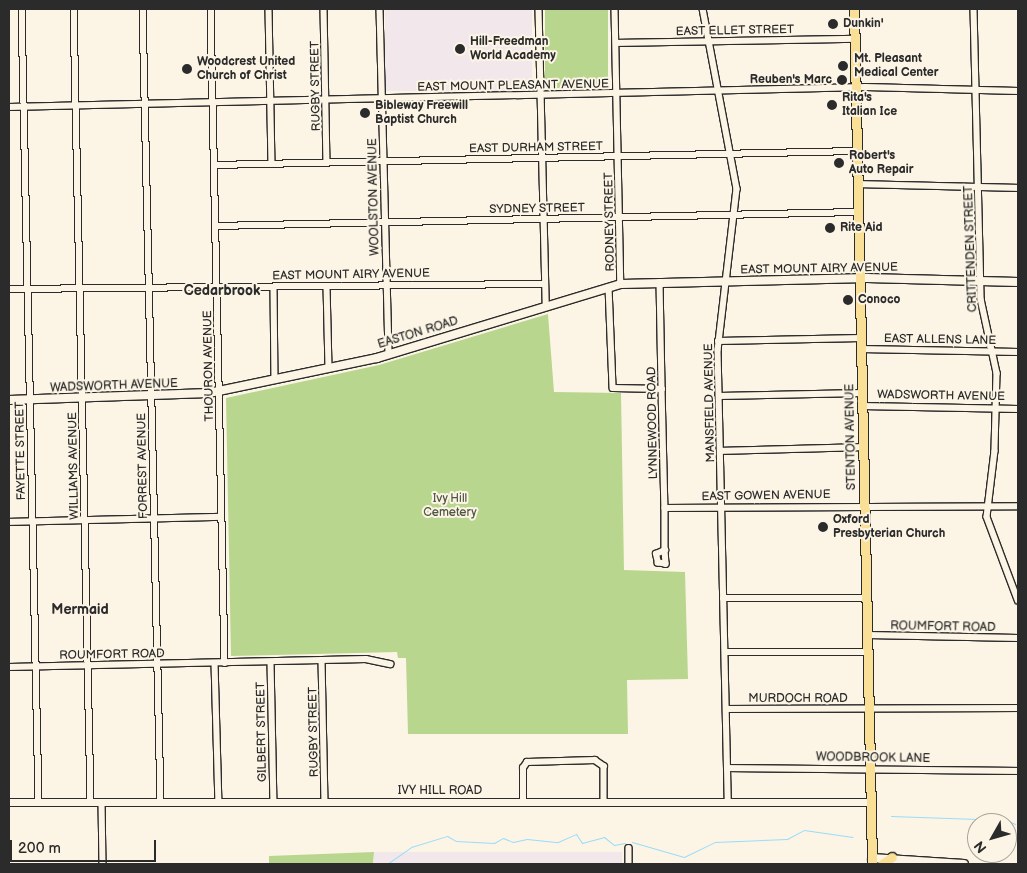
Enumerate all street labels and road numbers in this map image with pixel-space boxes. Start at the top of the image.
street label: EAST ELLET STREET [676,23,794,39]
street label: RUGBY STREET [308,41,324,131]
street label: EAST MOUNT PLEASANT AVENUE [417,77,609,95]
street label: WOOLSTON AVENUE [366,138,382,256]
street label: EAST DURHAM STREET [469,140,603,156]
street label: RODNEY STREET [602,172,618,272]
street label: CRITTENDEN STREET [962,185,980,313]
street label: SYDNEY STREET [489,201,585,217]
street label: EAST MOUNT AIRY AVENUE [740,260,898,278]
street label: EAST MOUNT AIRY AVENUE [272,266,430,284]
street label: THOURON AVENUE [201,310,217,422]
street label: EASTON ROAD [376,314,460,352]
street label: EAST ALLENS LANE [884,332,996,348]
street label: MANSFIELD AVENUE [702,343,718,463]
street label: LYNNEWOOD ROAD [645,366,661,480]
street label: WADSWORTH AVENUE [50,377,178,395]
street label: STENTON AVENUE [843,384,859,490]
street label: WADSWORTH AVENUE [877,388,1005,404]
street label: FAYETTE STREET [13,401,29,501]
street label: WILLIAMS AVENUE [66,412,82,520]
street label: FORREST AVENUE [135,413,151,519]
street label: EAST GOWEN AVENUE [701,488,831,504]
street label: ROUMFORT ROAD [890,619,996,635]
street label: ROUMFORT ROAD [59,647,165,663]
street label: GILBERT STREET [254,682,270,782]
street label: RUGBY STREET [306,687,322,777]
street label: MURDOCH ROAD [748,692,848,706]
street label: WOODBROOK LANE [816,750,930,766]
street label: IVY HILL ROAD [398,784,482,798]

